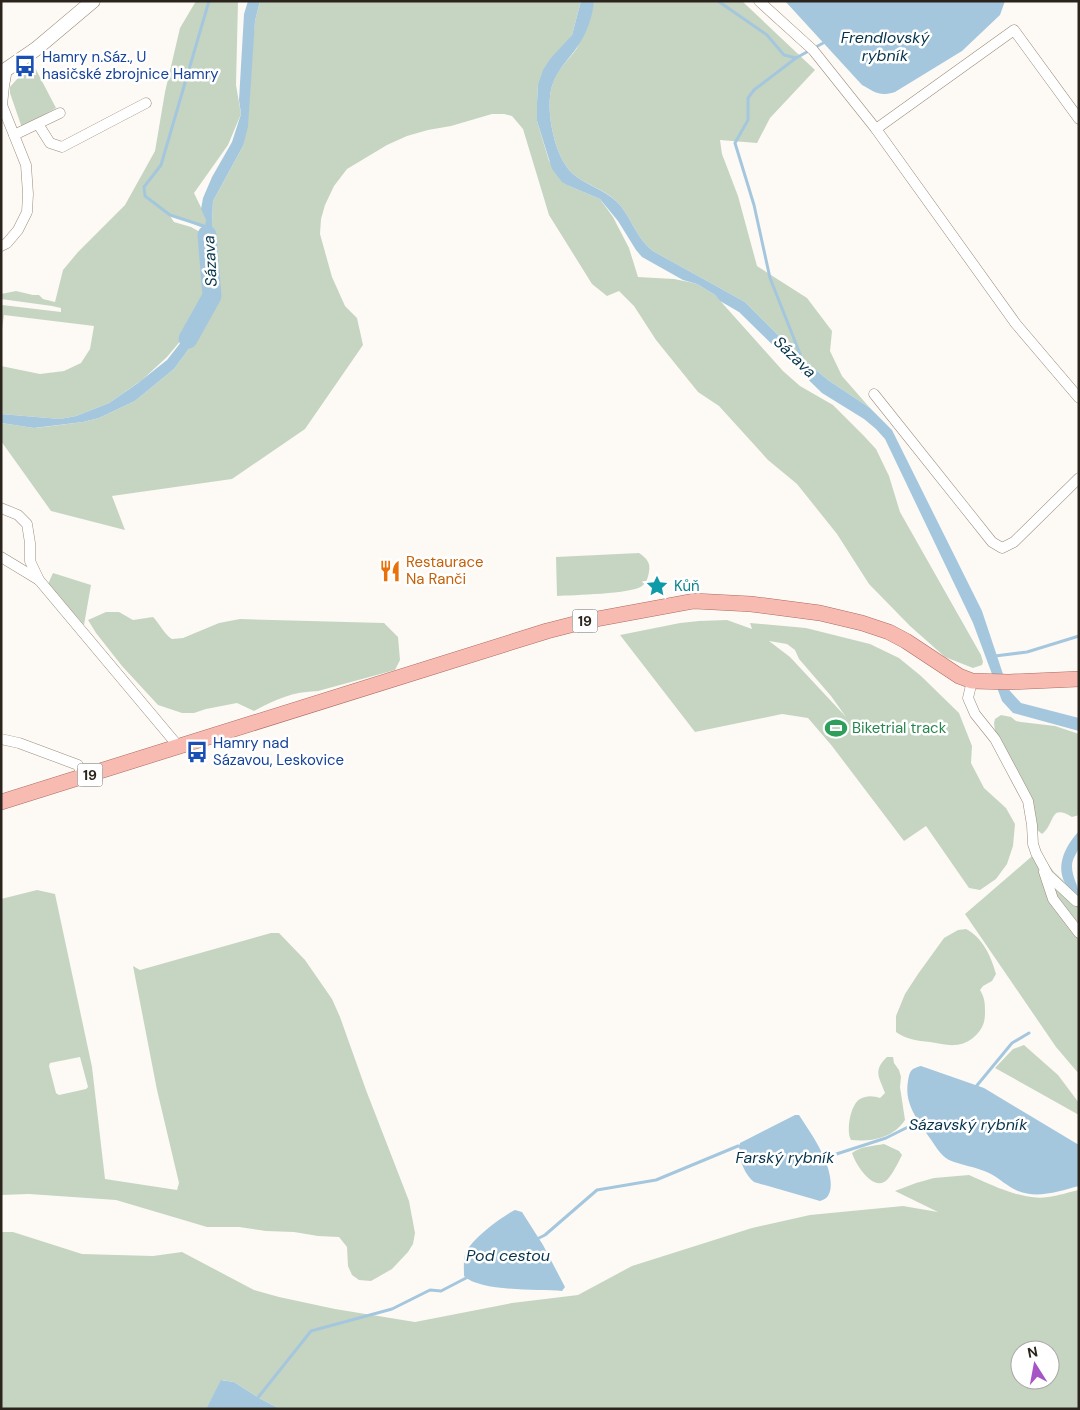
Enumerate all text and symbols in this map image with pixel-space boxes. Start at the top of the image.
water label: Frendlovský rybník [841,27,930,66]
place label: Hamry n.Sáz., U hasičské zbrojnice Hamry [42,47,219,84]
bus stop icon: Hamry n.Sáz., U hasičské zbrojnice Hamry [12,53,38,79]
water label: Sázava [198,235,222,287]
water label: Sázava [769,332,821,383]
place label: Restaurace Na Ranči [406,552,484,589]
restaurant icon: Restaurace Na Ranči [377,558,403,584]
place icon: Kůň [644,573,670,599]
place label: Kůň [674,576,700,596]
road number: 19 [572,610,598,632]
sports icon: Biketrial track [823,715,849,741]
place label: Biketrial track [852,718,947,738]
place label: Hamry nad Sázavou, Leskovice [213,733,344,770]
bus stop icon: Hamry nad Sázavou, Leskovice [184,739,210,765]
road number: 19 [78,764,102,786]
water label: Sázavský rybník [909,1114,1028,1135]
water label: Farský rybník [736,1147,835,1168]
water label: Pod cestou [466,1245,550,1266]
north arrow [1010,1340,1060,1390]
text: N [1026,1342,1039,1362]

